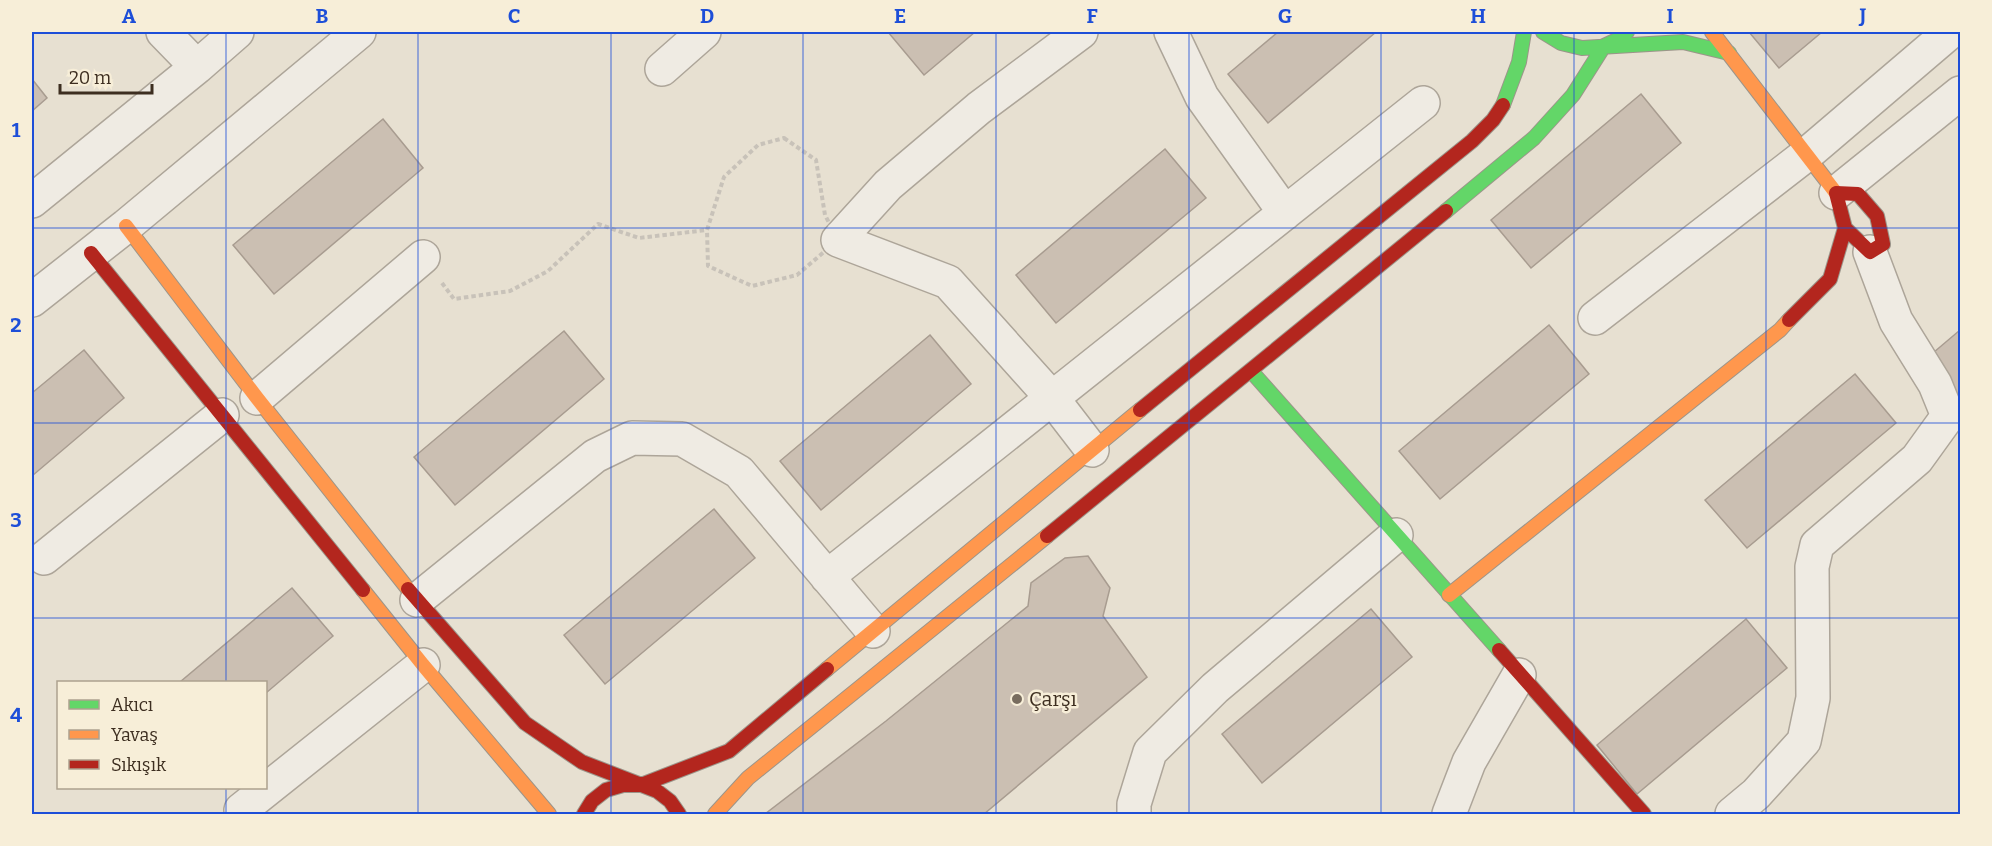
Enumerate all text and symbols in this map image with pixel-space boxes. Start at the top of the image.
text: A [122,4,137,28]
text: B [316,4,329,28]
text: C [508,4,520,28]
text: D [700,4,714,28]
text: E [894,4,906,28]
text: F [1086,4,1098,28]
text: G [1278,4,1292,28]
text: H [1470,4,1486,28]
text: I [1666,4,1674,28]
text: J [1859,4,1867,28]
scale bar [60,57,152,95]
text: 20 m [69,67,111,89]
text: 1 [12,118,21,142]
text: 2 [10,313,22,337]
text: 3 [10,508,22,532]
legend [57,681,267,789]
place label: Çarşı [1029,687,1077,711]
marker: Çarşı [1010,692,1024,706]
text: Akıcı [111,694,153,716]
text: 4 [10,703,22,727]
text: Yavaş [111,724,158,746]
text: Sıkışık [111,754,167,776]

